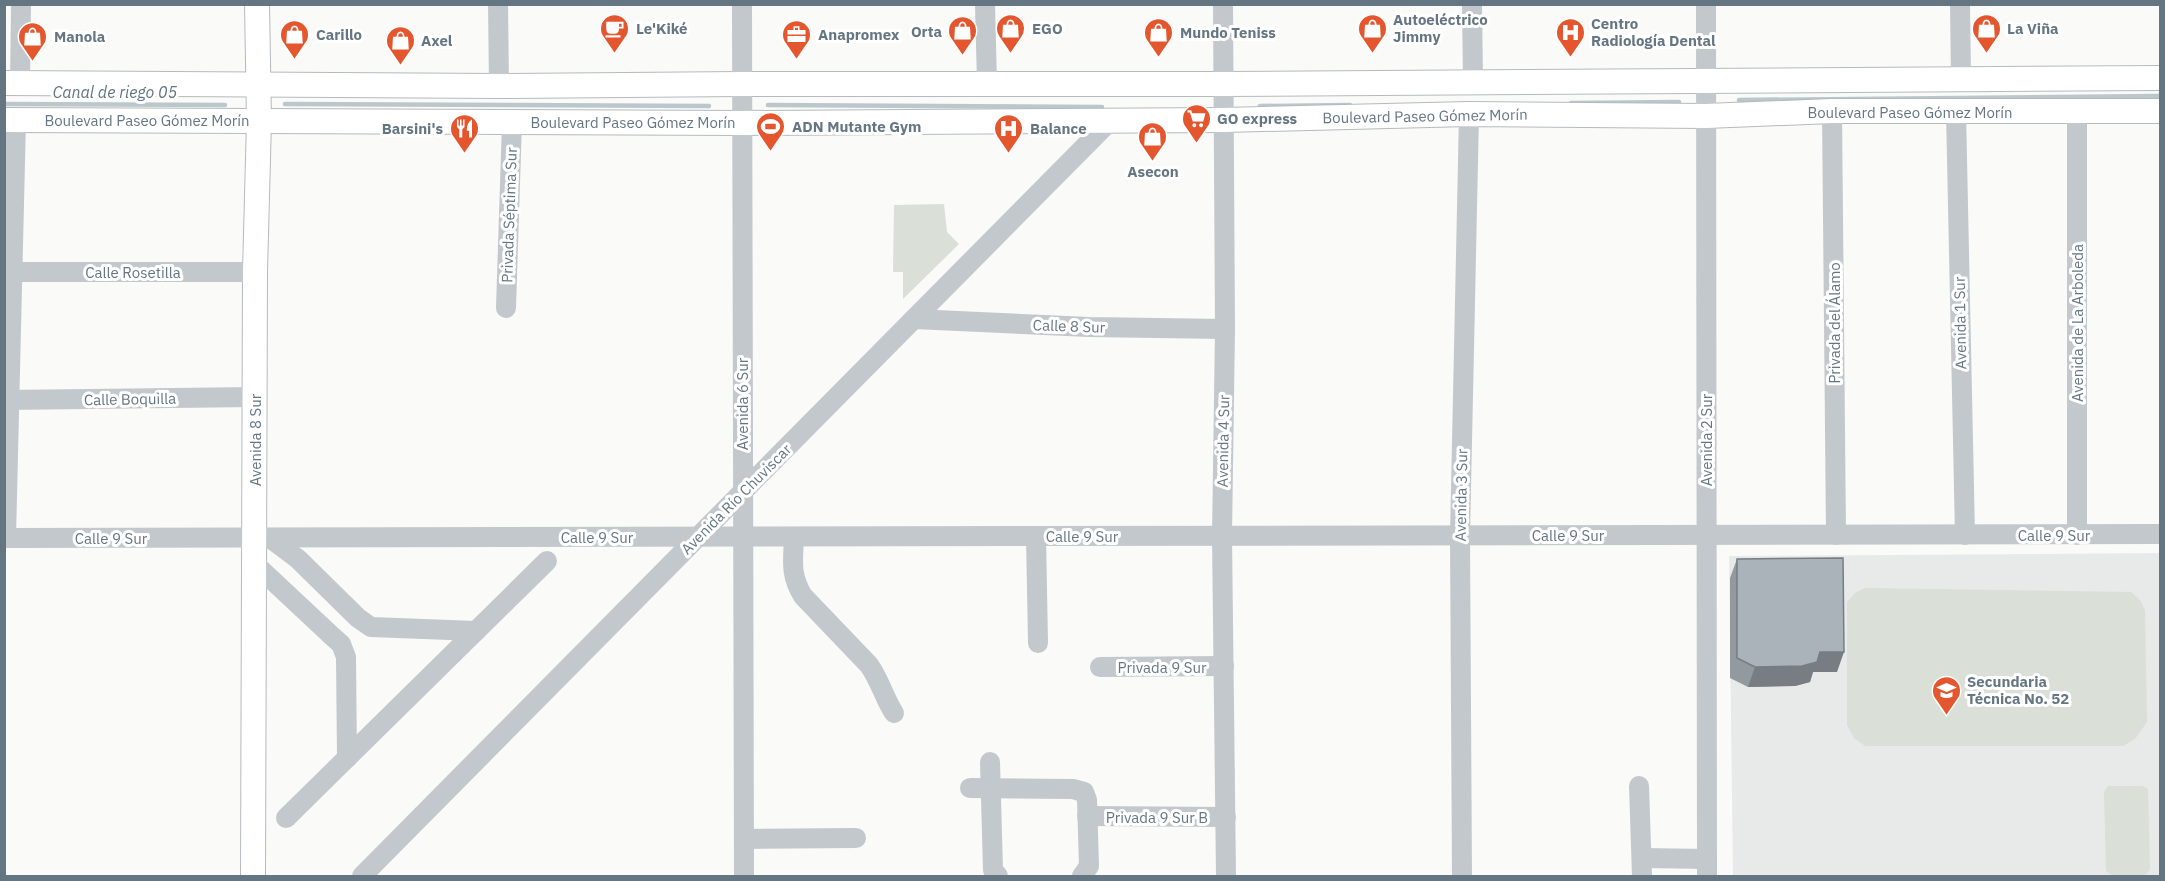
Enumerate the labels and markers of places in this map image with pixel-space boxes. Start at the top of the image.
place label: Autoeléctrico Jimmy [1393,10,1488,46]
cafe icon: Le'Kiké [599,12,631,54]
shop icon: EGO [995,12,1027,54]
shop icon: Autoeléctrico Jimmy [1356,12,1388,54]
shop icon: La Viña [1970,12,2002,54]
place label: Centro Radiología Dental [1591,14,1716,50]
shop icon: Orta [947,15,979,57]
shop icon: Mundo Teniss [1143,16,1175,58]
hospital icon: Centro Radiología Dental [1554,16,1586,58]
shop icon: Carillo [279,18,311,60]
office icon: Anapromex [781,18,813,60]
place label: Le'Kiké [636,19,687,38]
place label: EGO [1032,19,1063,38]
place label: La Viña [2007,19,2059,38]
shop icon: Manola [17,20,49,62]
place label: Orta [911,22,942,41]
place label: Mundo Teniss [1180,23,1276,42]
shop icon: Axel [384,24,416,66]
place label: Carillo [316,25,362,44]
place label: Anapromex [818,25,900,44]
place label: Manola [54,27,106,46]
place label: Axel [421,31,453,50]
supermarket icon: GO express [1180,102,1212,144]
place label: GO express [1217,109,1298,128]
sports icon: ADN Mutante Gym [755,110,787,152]
restaurant icon: Barsini's [448,112,480,154]
hospital icon: Balance [993,112,1025,154]
place label: ADN Mutante Gym [792,117,921,136]
place label: Barsini's [382,119,443,138]
place label: Balance [1030,119,1087,138]
shop icon: Asecon [1137,120,1169,162]
place label: Asecon [1127,162,1179,181]
place label: Secundaria Técnica No. 52 [1967,672,2069,708]
school or university icon: Secundaria Técnica No. 52 [1930,674,1962,716]

